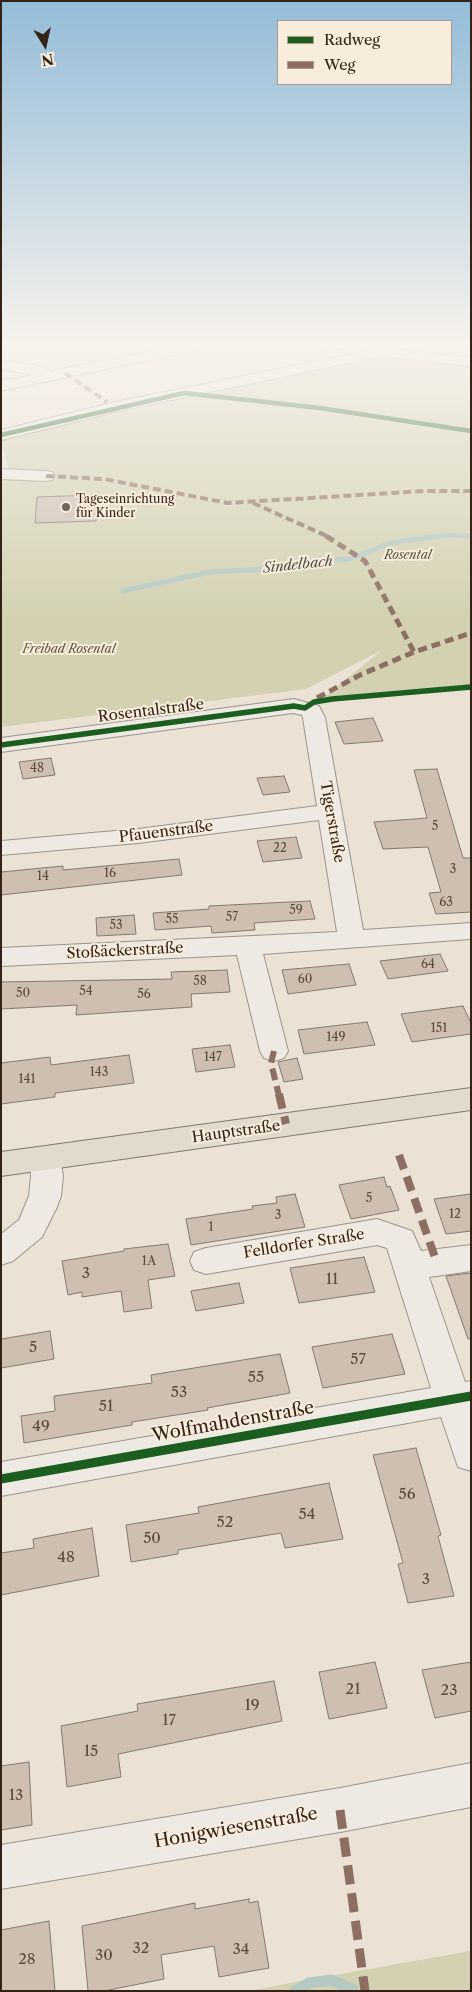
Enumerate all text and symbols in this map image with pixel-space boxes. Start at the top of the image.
north arrow [20,20,70,70]
legend [277,20,452,85]
text: Radweg [324,30,380,49]
text: N [40,50,55,70]
text: Weg [324,55,355,74]
place label: Tageseinrichtung für Kinder [76,493,174,521]
marker: Tageseinrichtung für Kinder [60,501,72,513]
park label: Rosental [384,549,432,563]
water label: Sindelbach [262,553,334,577]
park label: Freibad Rosental [22,643,116,657]
street label: Rosentalstraße [97,696,205,726]
house number: 48 [30,762,44,776]
street label: Tigerstraße [316,780,348,864]
street label: Pfauenstraße [118,817,214,847]
house number: 5 [432,820,438,834]
house number: 22 [273,842,287,856]
house number: 3 [450,863,456,877]
house number: 16 [104,867,116,881]
house number: 14 [37,870,49,884]
house number: 63 [439,896,453,910]
house number: 59 [289,904,303,918]
house number: 57 [226,911,238,925]
house number: 55 [165,913,179,927]
house number: 53 [109,919,123,933]
street label: Stoßäckerstraße [66,939,184,963]
house number: 64 [421,958,435,972]
house number: 60 [298,973,312,987]
house number: 58 [193,975,207,989]
house number: 54 [79,985,93,999]
house number: 50 [16,987,30,1001]
house number: 56 [137,988,151,1002]
house number: 151 [431,1022,447,1036]
house number: 149 [326,1031,346,1045]
house number: 147 [204,1051,222,1065]
house number: 143 [90,1066,108,1080]
house number: 141 [18,1073,36,1087]
street label: Hauptstraße [191,1117,281,1147]
house number: 5 [366,1192,372,1206]
house number: 12 [449,1208,461,1222]
house number: 3 [275,1209,281,1223]
house number: 1 [208,1221,214,1235]
street label: Felldorfer Straße [242,1226,366,1262]
house number: 1A [142,1255,156,1269]
house number: 3 [82,1265,90,1283]
house number: 11 [326,1271,338,1289]
house number: 5 [29,1339,37,1357]
house number: 57 [350,1351,366,1369]
house number: 55 [248,1369,264,1387]
house number: 53 [171,1384,187,1402]
street label: Wolfmahdenstraße [150,1397,316,1447]
house number: 51 [99,1398,113,1416]
house number: 49 [32,1418,50,1436]
house number: 56 [399,1486,415,1504]
house number: 54 [299,1506,315,1524]
house number: 52 [217,1514,233,1532]
house number: 50 [143,1530,161,1548]
house number: 48 [57,1549,75,1567]
house number: 3 [422,1571,430,1589]
house number: 21 [346,1681,360,1699]
house number: 23 [441,1682,457,1700]
house number: 19 [244,1697,260,1715]
house number: 17 [162,1712,176,1730]
house number: 15 [84,1743,98,1761]
house number: 13 [9,1787,23,1805]
street label: Honigwiesenstraße [153,1803,319,1853]
house number: 32 [133,1940,149,1958]
house number: 34 [233,1941,249,1959]
house number: 30 [95,1947,113,1965]
house number: 28 [18,1951,36,1969]

